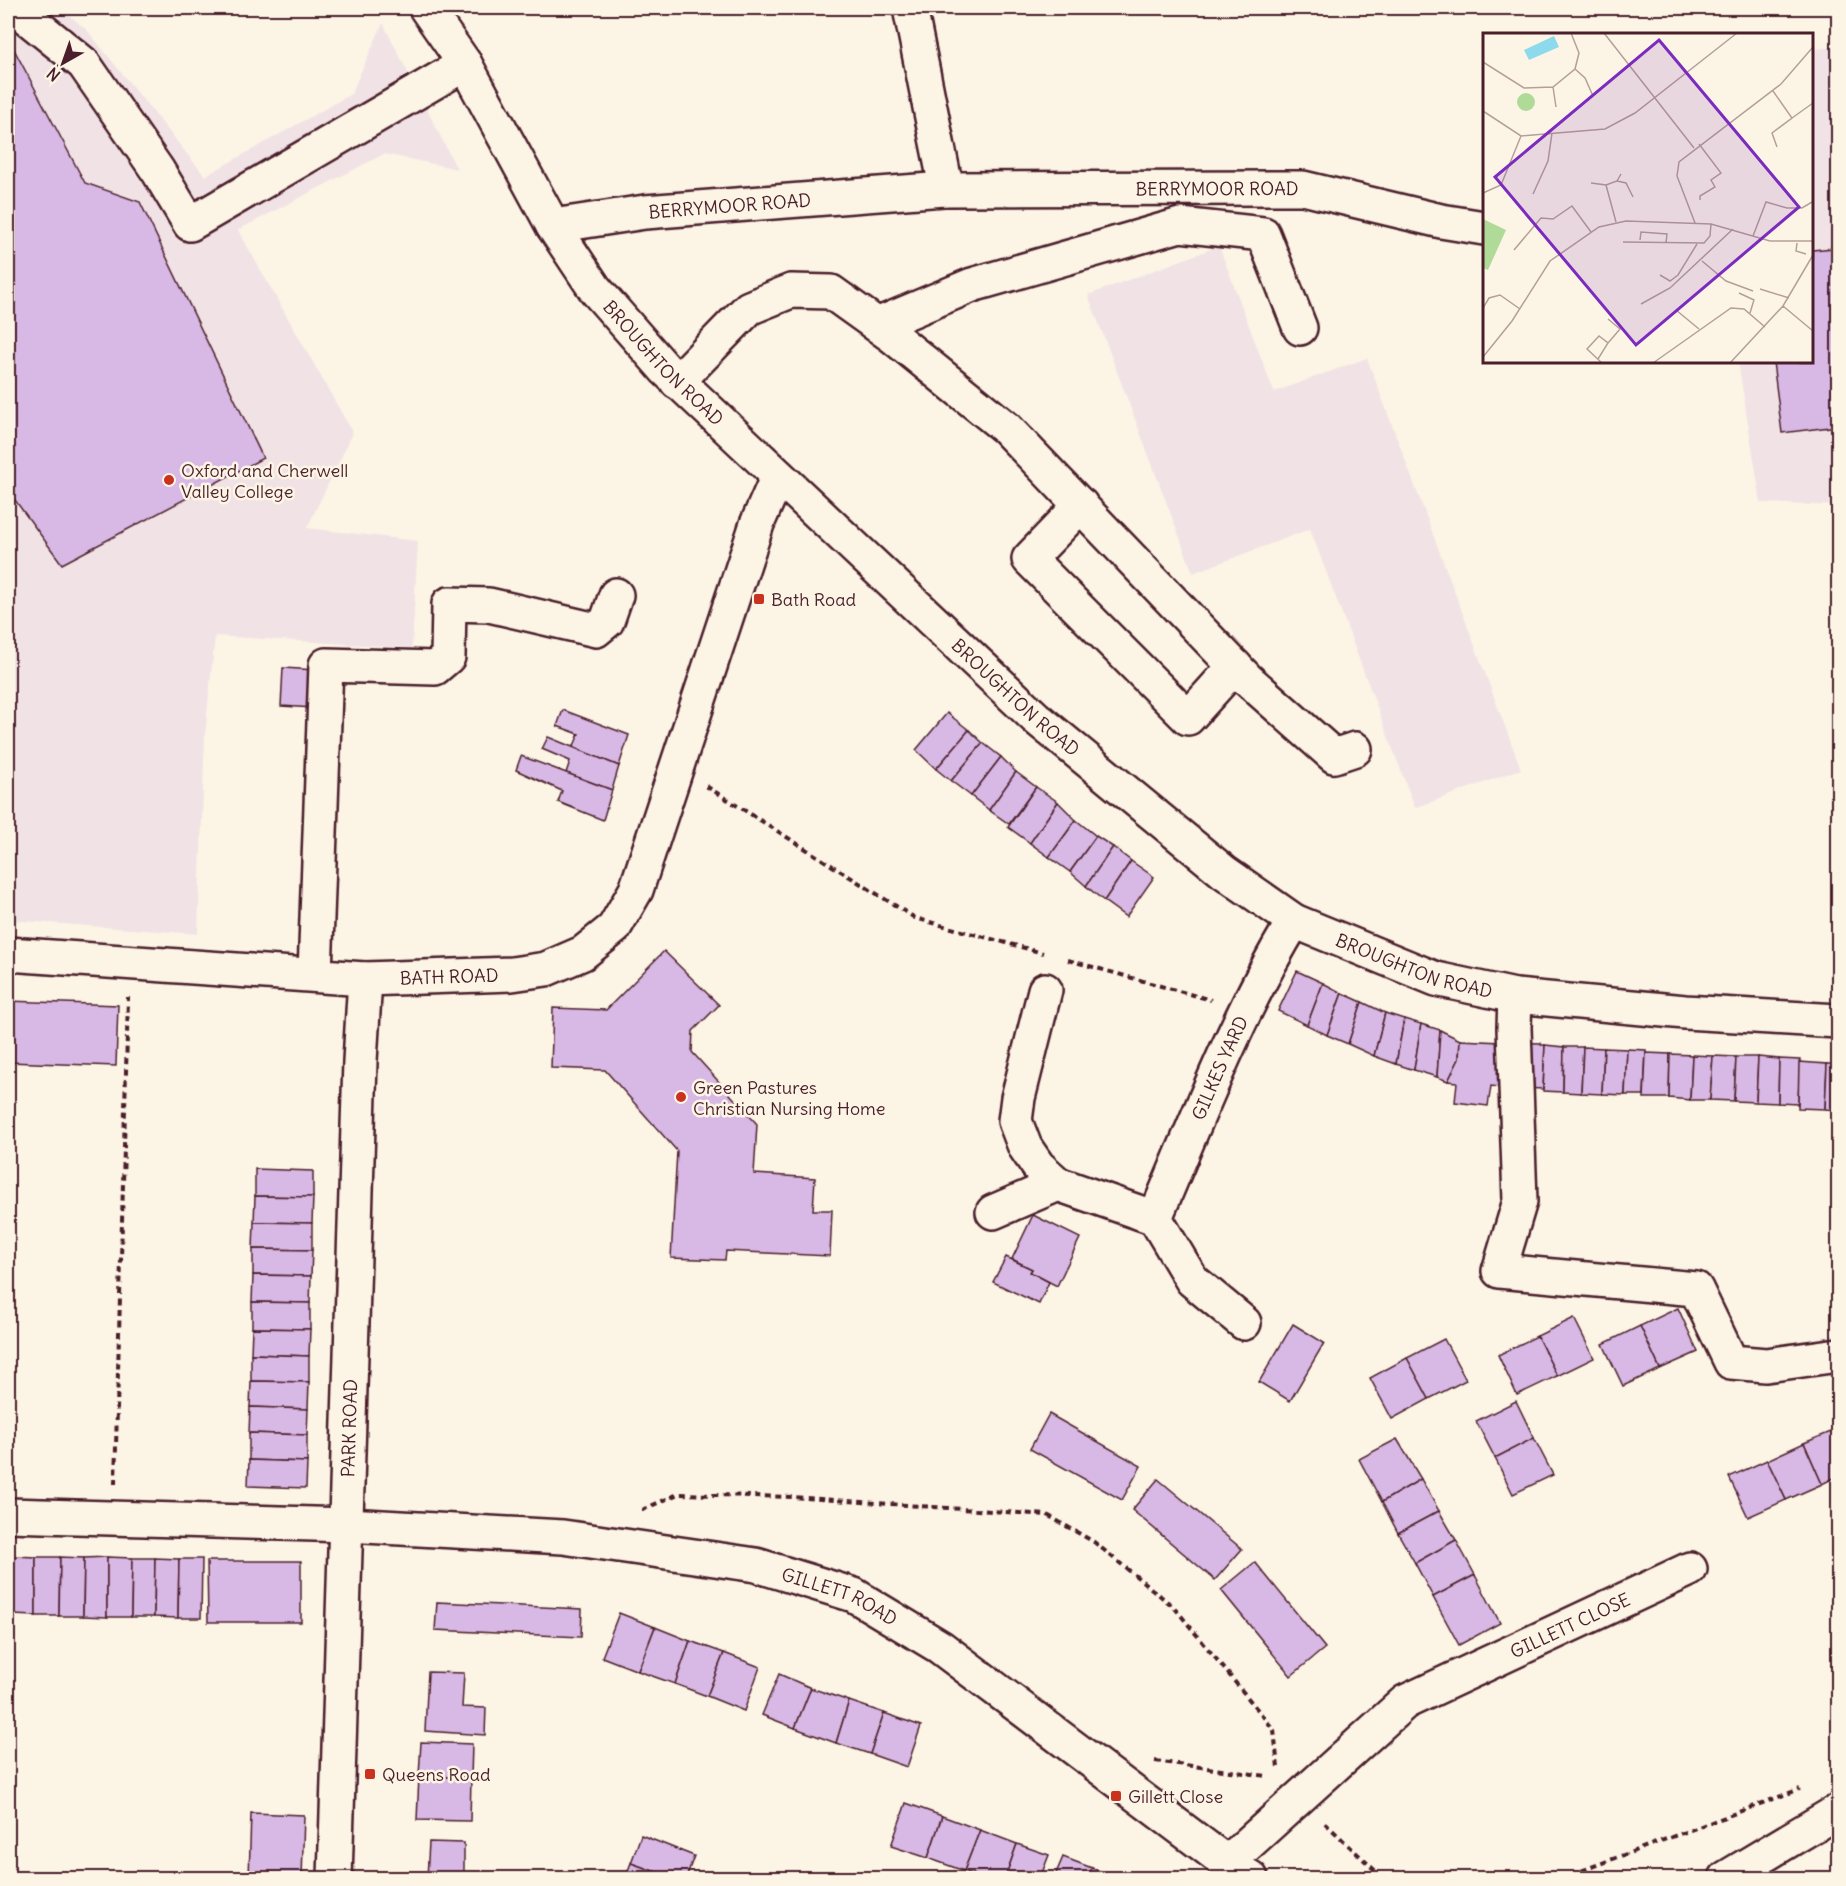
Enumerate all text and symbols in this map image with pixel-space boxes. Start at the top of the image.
north arrow [33,33,93,93]
inset map [1483,33,1813,363]
text: N [43,63,64,86]
street label: BERRYMOOR ROAD [1136,177,1299,200]
street label: BERRYMOOR ROAD [648,188,812,223]
street label: BROUGHTON ROAD [598,295,729,430]
place label: Oxford and Cherwell Valley College [181,459,348,503]
marker: Oxford and Cherwell Valley College [162,473,176,487]
place label: Bath Road [771,588,856,611]
marker: Bath Road [752,592,766,606]
street label: BROUGHTON ROAD [947,633,1085,761]
street label: BROUGHTON ROAD [1333,928,1495,1002]
street label: BATH ROAD [399,963,499,989]
street label: GILKES YARD [1186,1012,1253,1123]
place label: Green Pastures Christian Nursing Home [693,1076,886,1120]
marker: Green Pastures Christian Nursing Home [674,1090,688,1104]
street label: PARK ROAD [336,1379,362,1478]
street label: GILLETT ROAD [779,1562,902,1630]
street label: GILLETT CLOSE [1506,1587,1634,1663]
place label: Queens Road [382,1763,491,1786]
marker: Queens Road [363,1767,377,1781]
place label: Gillett Close [1128,1785,1223,1808]
marker: Gillett Close [1109,1789,1123,1803]

